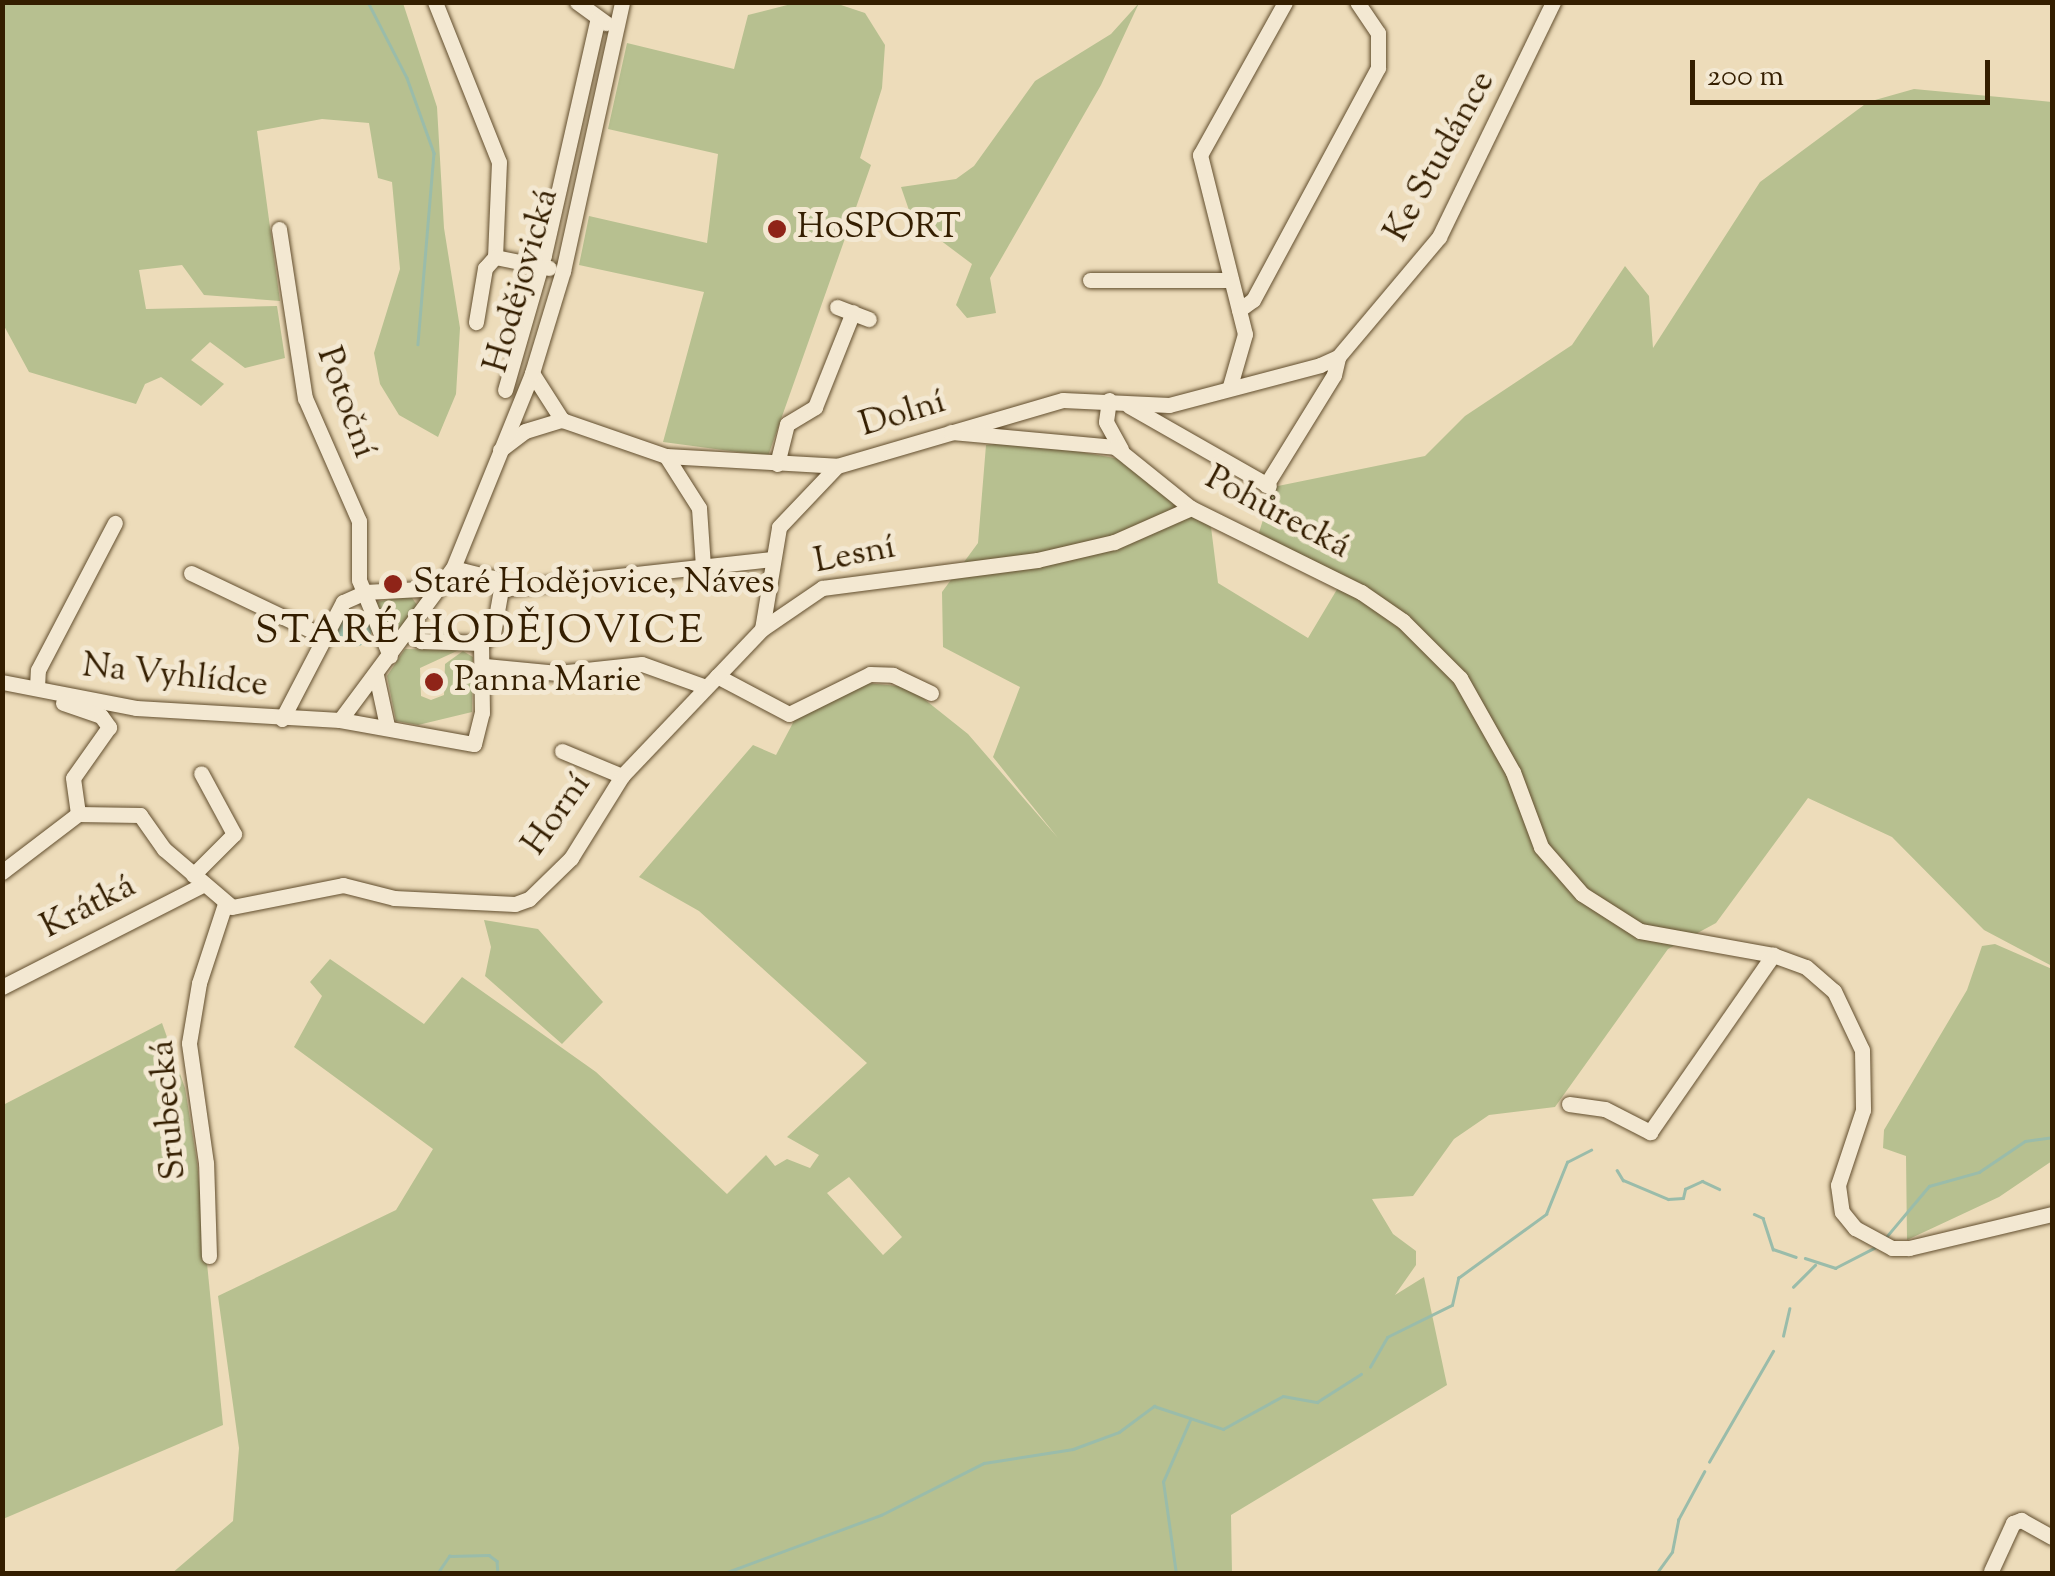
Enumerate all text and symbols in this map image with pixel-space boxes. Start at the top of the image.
scale bar [1695,40,1995,102]
text: 200 m [1707,56,1784,99]
street label: Ke Studánce [1377,64,1505,250]
street label: Hodějovická [477,184,569,378]
place label: HoSPORT [797,208,961,250]
marker: HoSPORT [766,218,788,240]
street label: Potoční [306,342,384,464]
street label: Dolní [855,382,951,448]
street label: Pohůrecká [1197,458,1357,570]
street label: Lesní [811,528,899,584]
place label: Staré Hodějovice, Náves [413,563,775,605]
marker: Staré Hodějovice, Náves [382,573,404,595]
district label: STARÉ HODĚJOVICE [255,609,705,657]
street label: Na Vyhlídce [80,646,270,708]
place label: Panna Marie [454,661,641,703]
marker: Panna Marie [423,671,445,693]
street label: Horní [515,766,601,864]
street label: Krátká [35,866,143,950]
street label: Srubecká [143,1038,197,1182]

